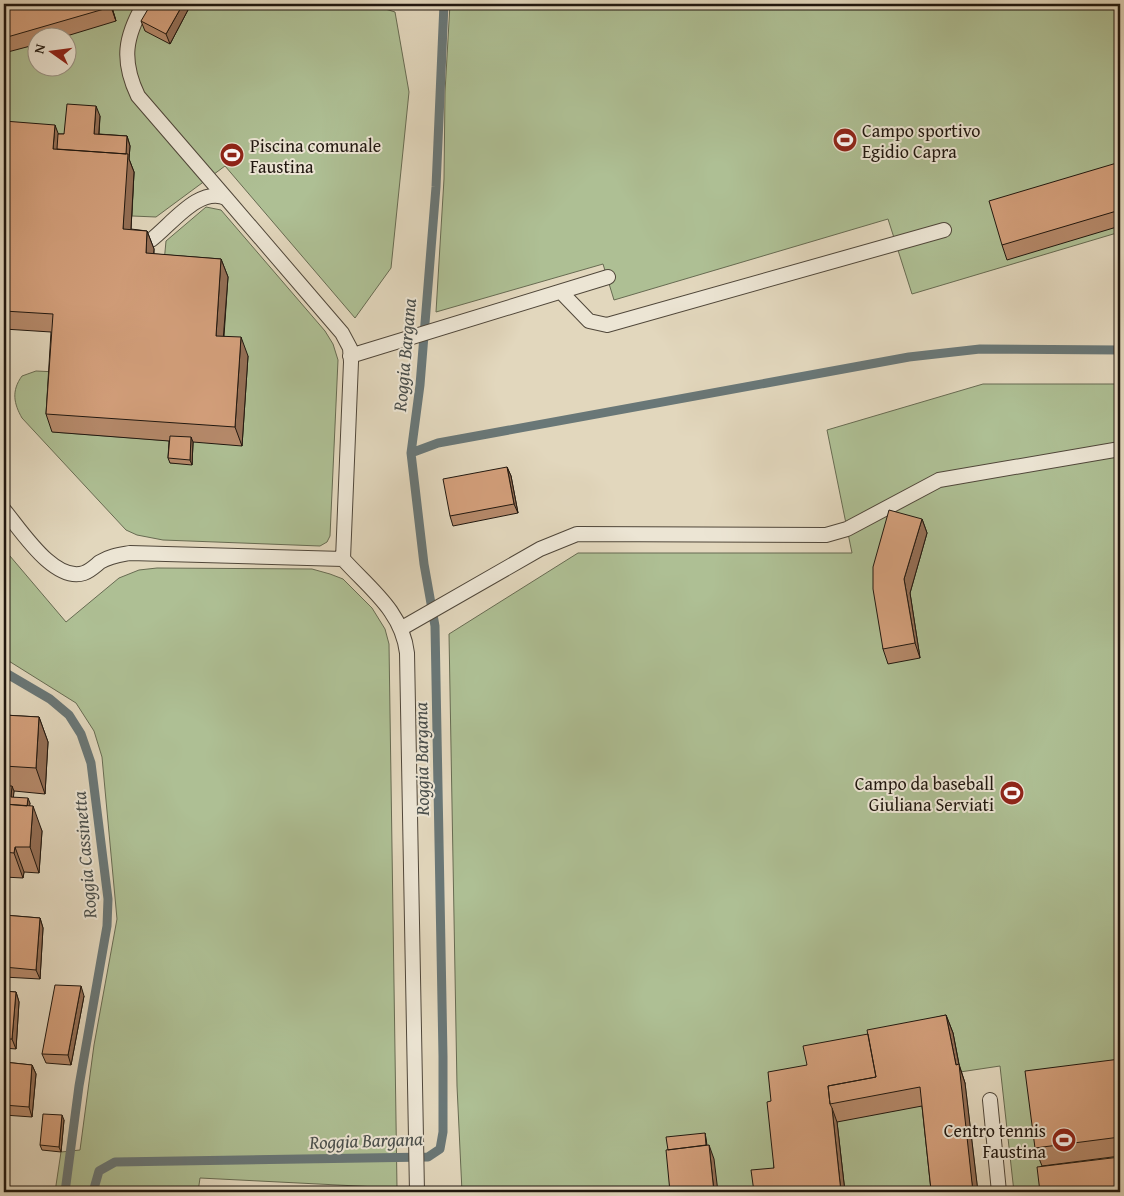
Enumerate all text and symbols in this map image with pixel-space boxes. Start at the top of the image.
north arrow [28,28,78,78]
text: N [29,41,50,56]
place label: Campo sportivo Egidio Capra [862,117,981,165]
sports icon: Campo sportivo Egidio Capra [832,127,858,153]
place label: Piscina comunale Faustina [250,132,381,180]
sports icon: Piscina comunale Faustina [219,142,245,168]
water label: Roggia Bargana [385,297,423,414]
water label: Roggia Bargana [406,702,436,817]
place label: Campo da baseball Giuliana Serviati [855,770,994,818]
sports icon: Campo da baseball Giuliana Serviati [999,780,1025,806]
water label: Roggia Cassinetta [64,790,104,921]
place label: Centro tennis Faustina [944,1117,1046,1165]
water label: Roggia Bargana [308,1124,424,1156]
sports icon: Centro tennis Faustina [1051,1127,1077,1153]

